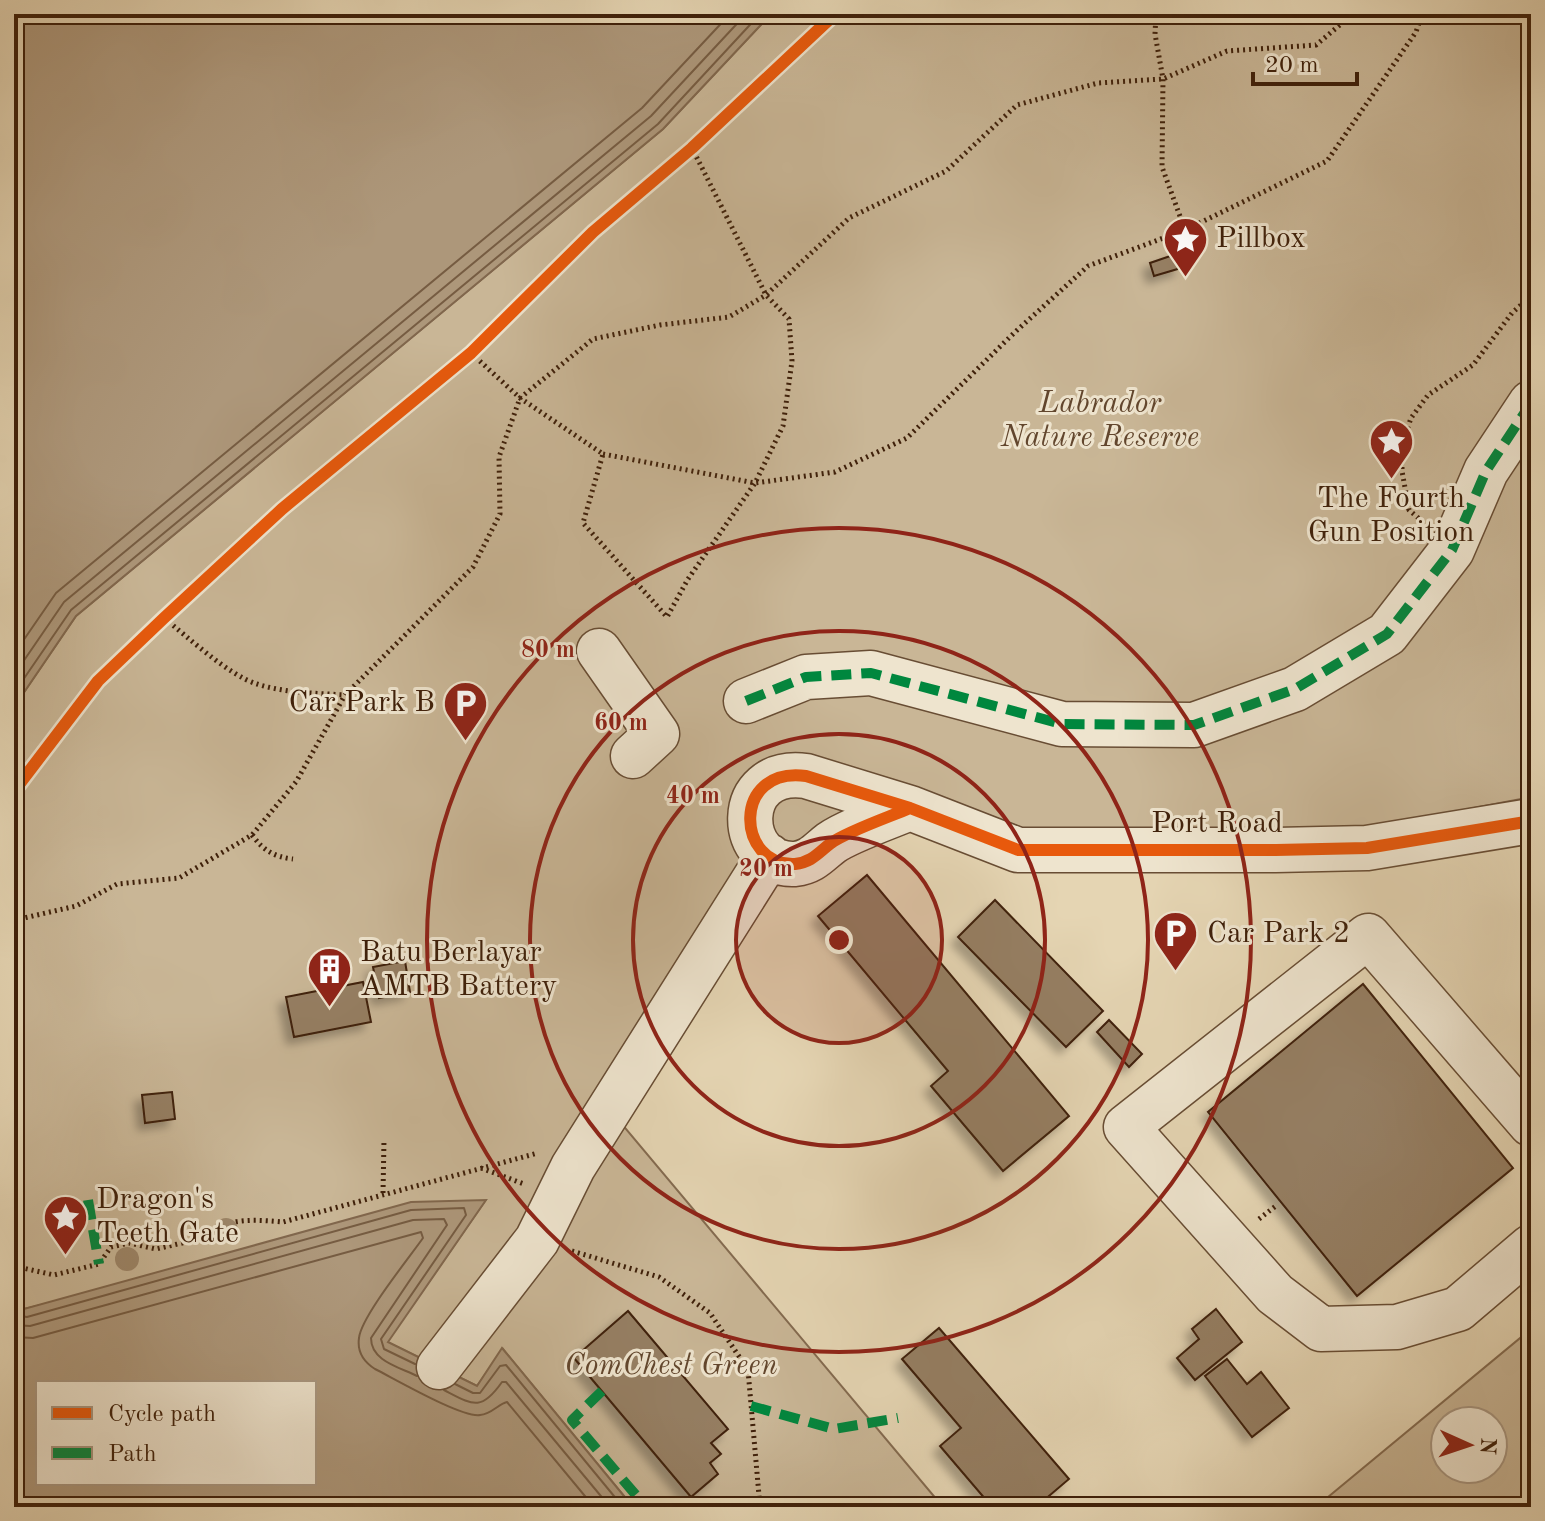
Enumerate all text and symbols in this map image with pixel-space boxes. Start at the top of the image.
scale bar [1253,36,1357,86]
text: 20 m [1265,54,1319,78]
place icon: Pillbox [1161,215,1209,278]
place label: Pillbox [1216,224,1306,254]
park label: Labrador Nature Reserve [1000,389,1199,453]
place icon: The Fourth Gun Position [1367,417,1415,480]
place label: The Fourth Gun Position [1308,484,1474,548]
text: 80 m [521,639,575,663]
parking icon: Car Park B [442,679,490,742]
place label: Car Park B [288,688,435,718]
text: 60 m [594,712,648,736]
text: 40 m [666,785,720,809]
street label: Port Road [1151,809,1283,839]
text: 20 m [739,858,793,882]
parking icon: Car Park 2 [1152,910,1200,973]
place label: Car Park 2 [1207,919,1350,949]
centre of rings [825,926,853,954]
place label: Batu Berlayar AMTB Battery [360,938,557,1002]
building icon: Batu Berlayar AMTB Battery [305,946,353,1009]
place label: Dragon's Teeth Gate [96,1185,239,1249]
place icon: Dragon's Teeth Gate [41,1193,89,1256]
park label: ComChest Green [564,1351,778,1381]
legend [36,1381,316,1485]
text: Cycle path [108,1403,216,1427]
north arrow [1429,1405,1509,1485]
text: N [1476,1437,1498,1455]
text: Path [108,1443,157,1467]

